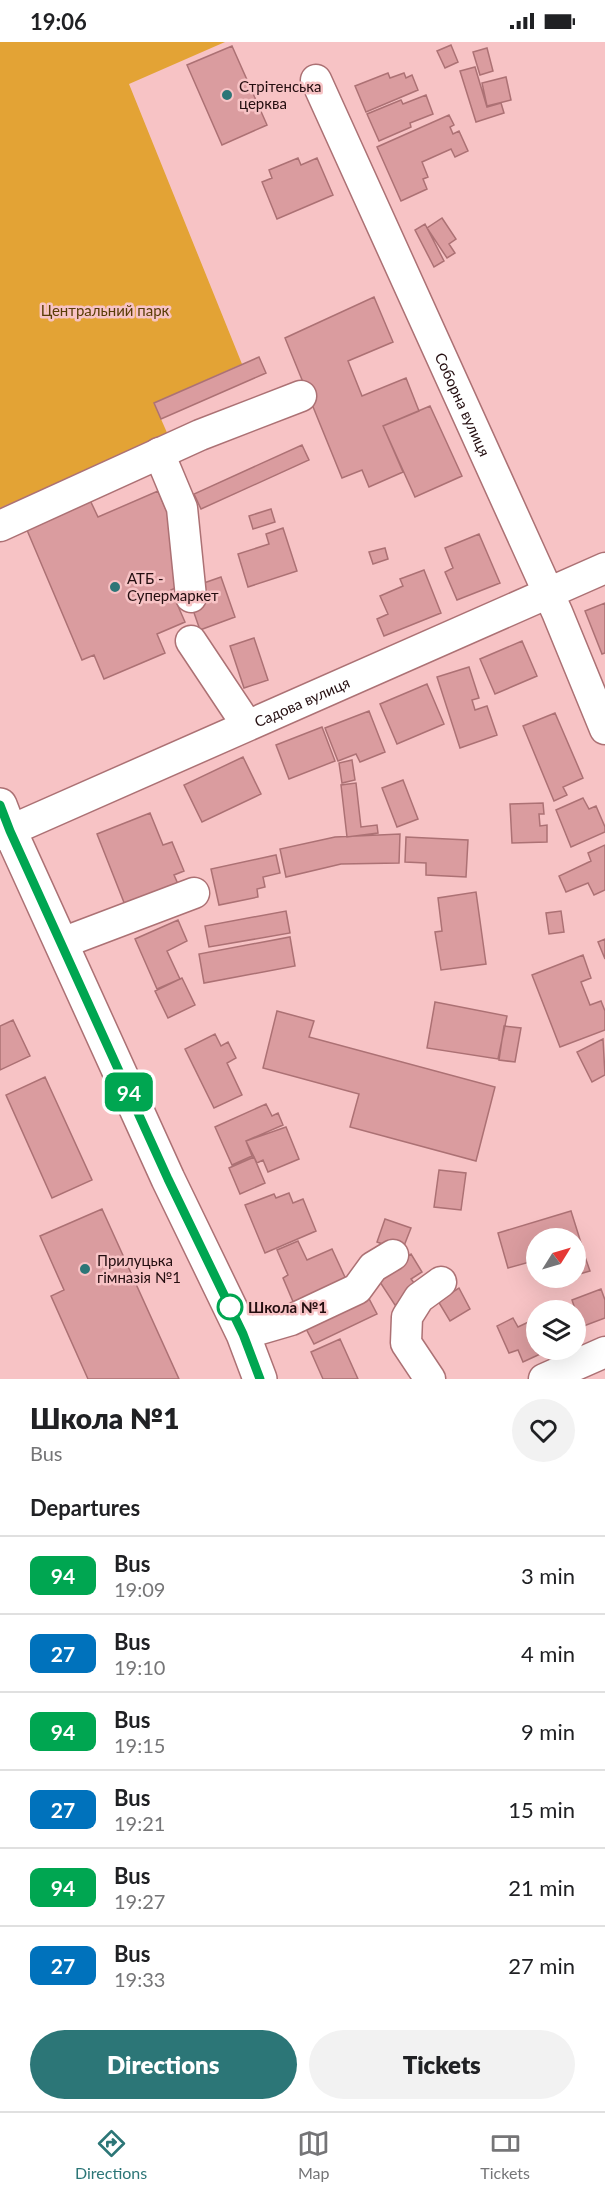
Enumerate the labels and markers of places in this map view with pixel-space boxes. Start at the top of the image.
place label: Стрітенська церква [239,77,322,112]
marker: Стрітенська церква [220,88,234,102]
place label: АТБ - Супермаркет [127,569,219,604]
marker: АТБ - Супермаркет [108,580,122,594]
place label: Прилуцька гімназія №1 [97,1251,181,1286]
marker: Прилуцька гімназія №1 [78,1262,92,1276]
marker: Школа №1 [217,1294,243,1320]
place label: Школа №1 [248,1298,327,1316]

